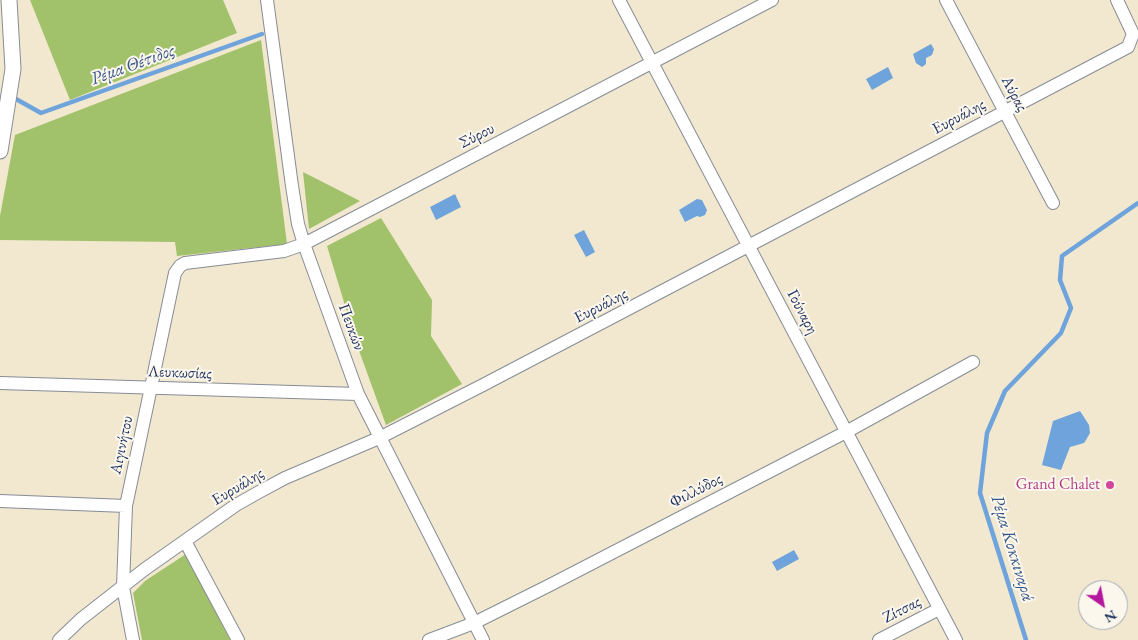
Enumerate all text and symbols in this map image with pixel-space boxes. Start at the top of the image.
water label: Ρέμα Θέτιδος [88,40,178,90]
street label: Αύρας [997,73,1031,115]
street label: Ευρυάλης [929,95,989,139]
street label: Σύρου [456,119,498,153]
street label: Ευρυάλης [571,284,631,328]
street label: Γούναρη [782,286,822,338]
street label: Πευκών [334,301,368,353]
street label: Λευκωσίας [148,362,212,384]
street label: Αιγινήτου [106,414,138,476]
street label: Ευρυάλης [208,464,268,510]
street label: Φιλλύδος [667,470,725,512]
place label: Grand Chalet [1016,475,1100,495]
marker: Grand Chalet [1104,479,1116,491]
water label: Ρέμα Κοκκιναρά [986,492,1038,604]
north arrow [1078,580,1128,630]
street label: Ζίτσας [880,592,924,628]
text: N [1101,606,1120,627]

